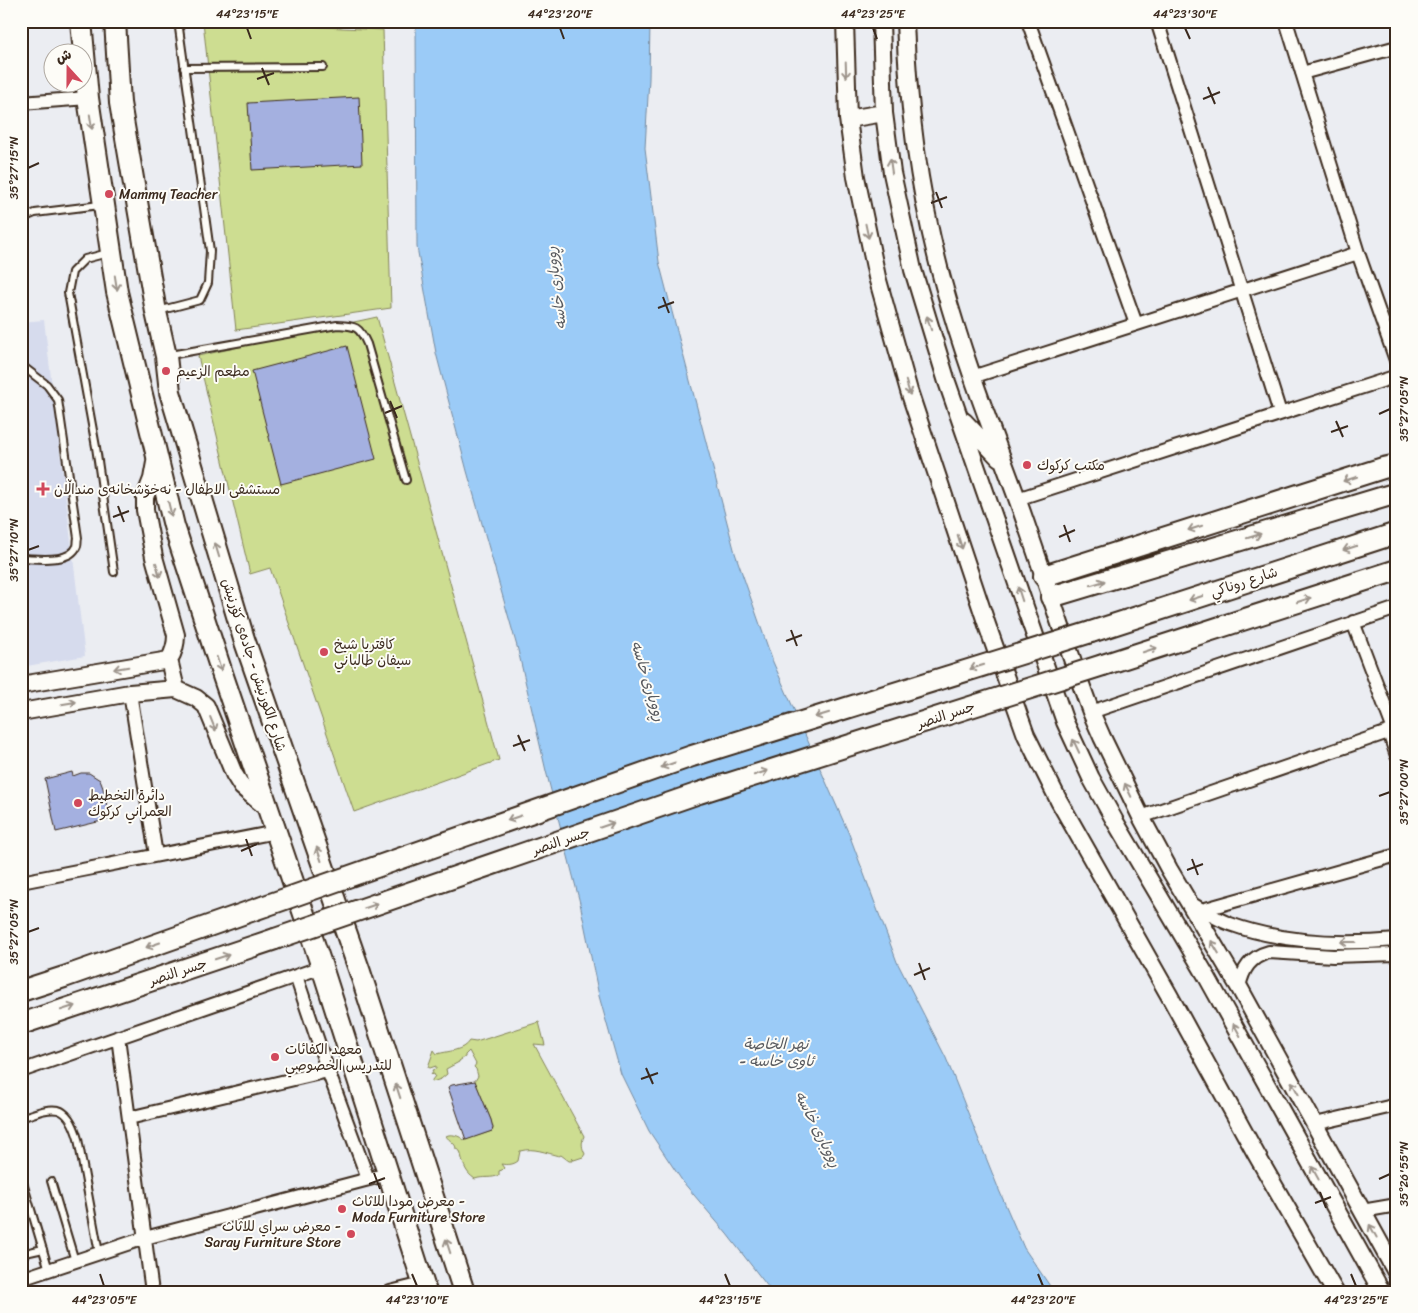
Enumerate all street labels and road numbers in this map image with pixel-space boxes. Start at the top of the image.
street label: شارع روناكي [1207,559,1281,605]
street label: شارع الكورنيش - جادەی کۆرنیش [214,575,294,755]
street label: جسر النصر [913,694,978,736]
street label: جسر النصر [528,819,593,863]
street label: جسر النصر [145,951,210,993]

